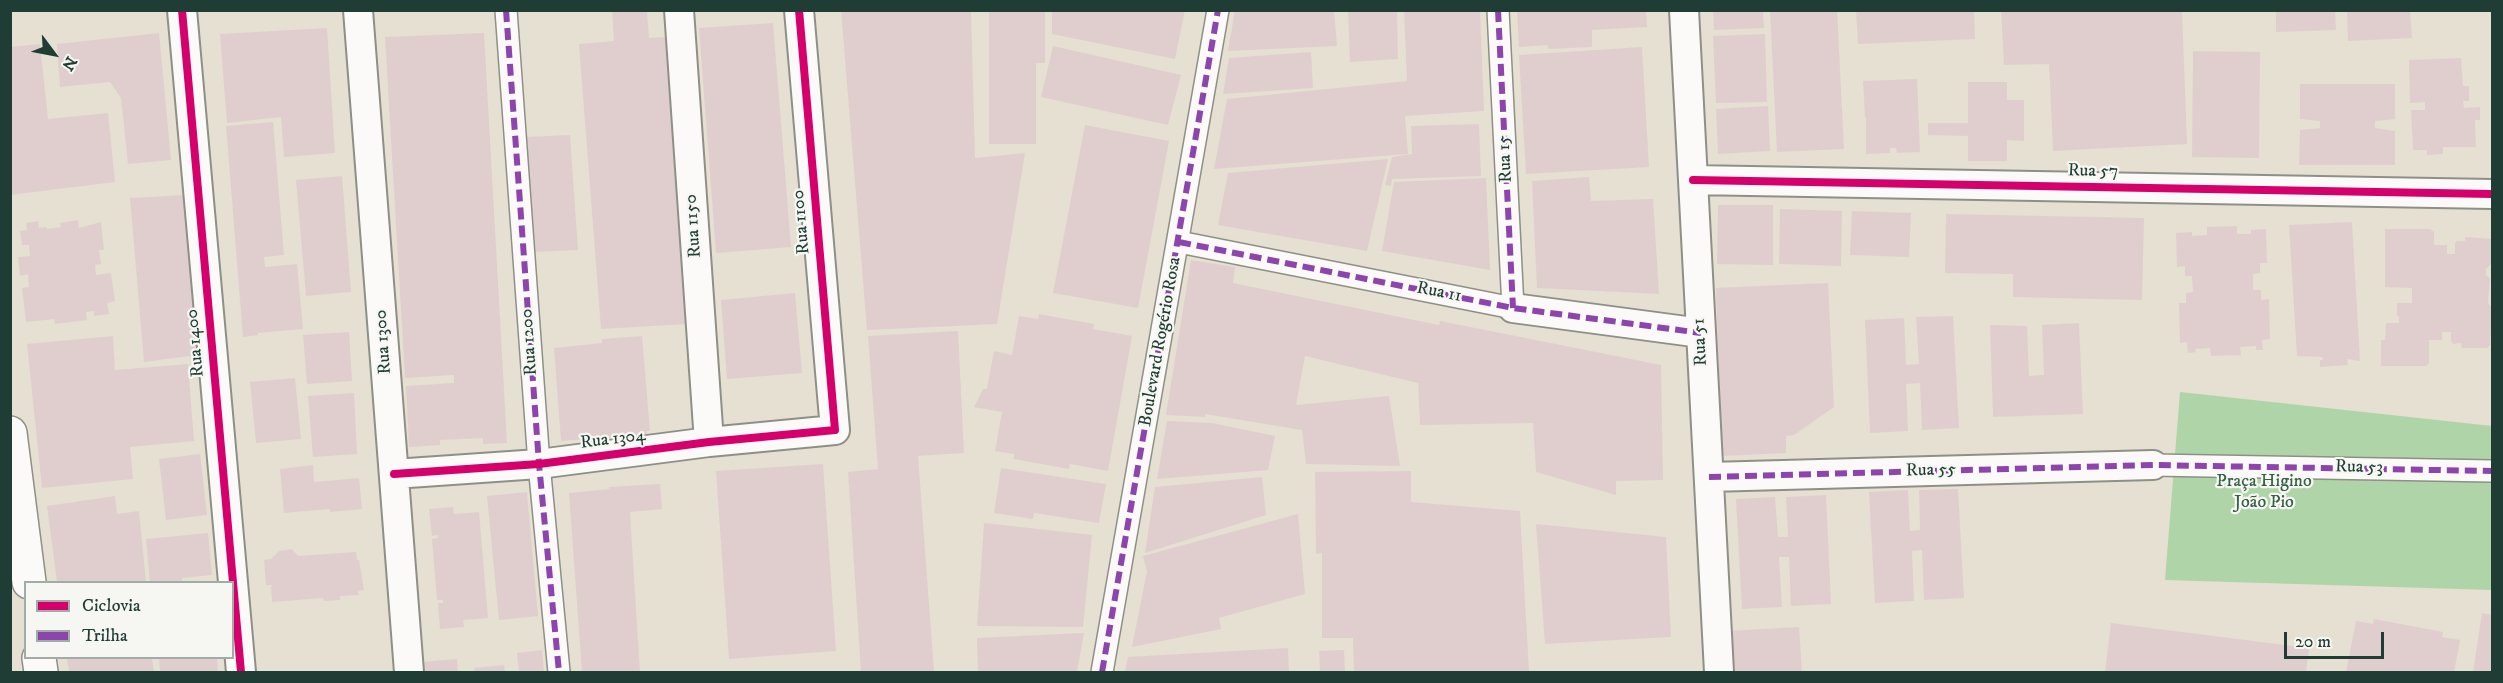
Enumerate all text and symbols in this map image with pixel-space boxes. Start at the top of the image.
north arrow [24,24,84,84]
text: N [57,53,81,74]
street label: Rua 15 [1494,135,1518,183]
street label: Rua 57 [2068,161,2118,183]
street label: Rua 1100 [788,189,816,255]
street label: Rua 1150 [681,193,707,259]
street label: Boulevard Rogério Rosa [1135,256,1187,428]
street label: Rua 11 [1415,278,1463,308]
street label: Rua 1400 [182,308,210,378]
street label: Rua 1200 [517,308,543,376]
street label: Rua 1300 [371,309,397,375]
street label: Rua 51 [1689,318,1713,366]
street label: Rua 1304 [579,425,647,455]
street label: Rua 53 [2335,457,2383,479]
street label: Rua 55 [1906,459,1956,483]
park label: Praça Higino João Pio [2216,471,2312,514]
legend [24,581,234,659]
text: Ciclovia [82,595,141,617]
scale bar [2287,620,2388,658]
text: Trilha [82,625,128,647]
text: 20 m [2295,631,2331,653]

